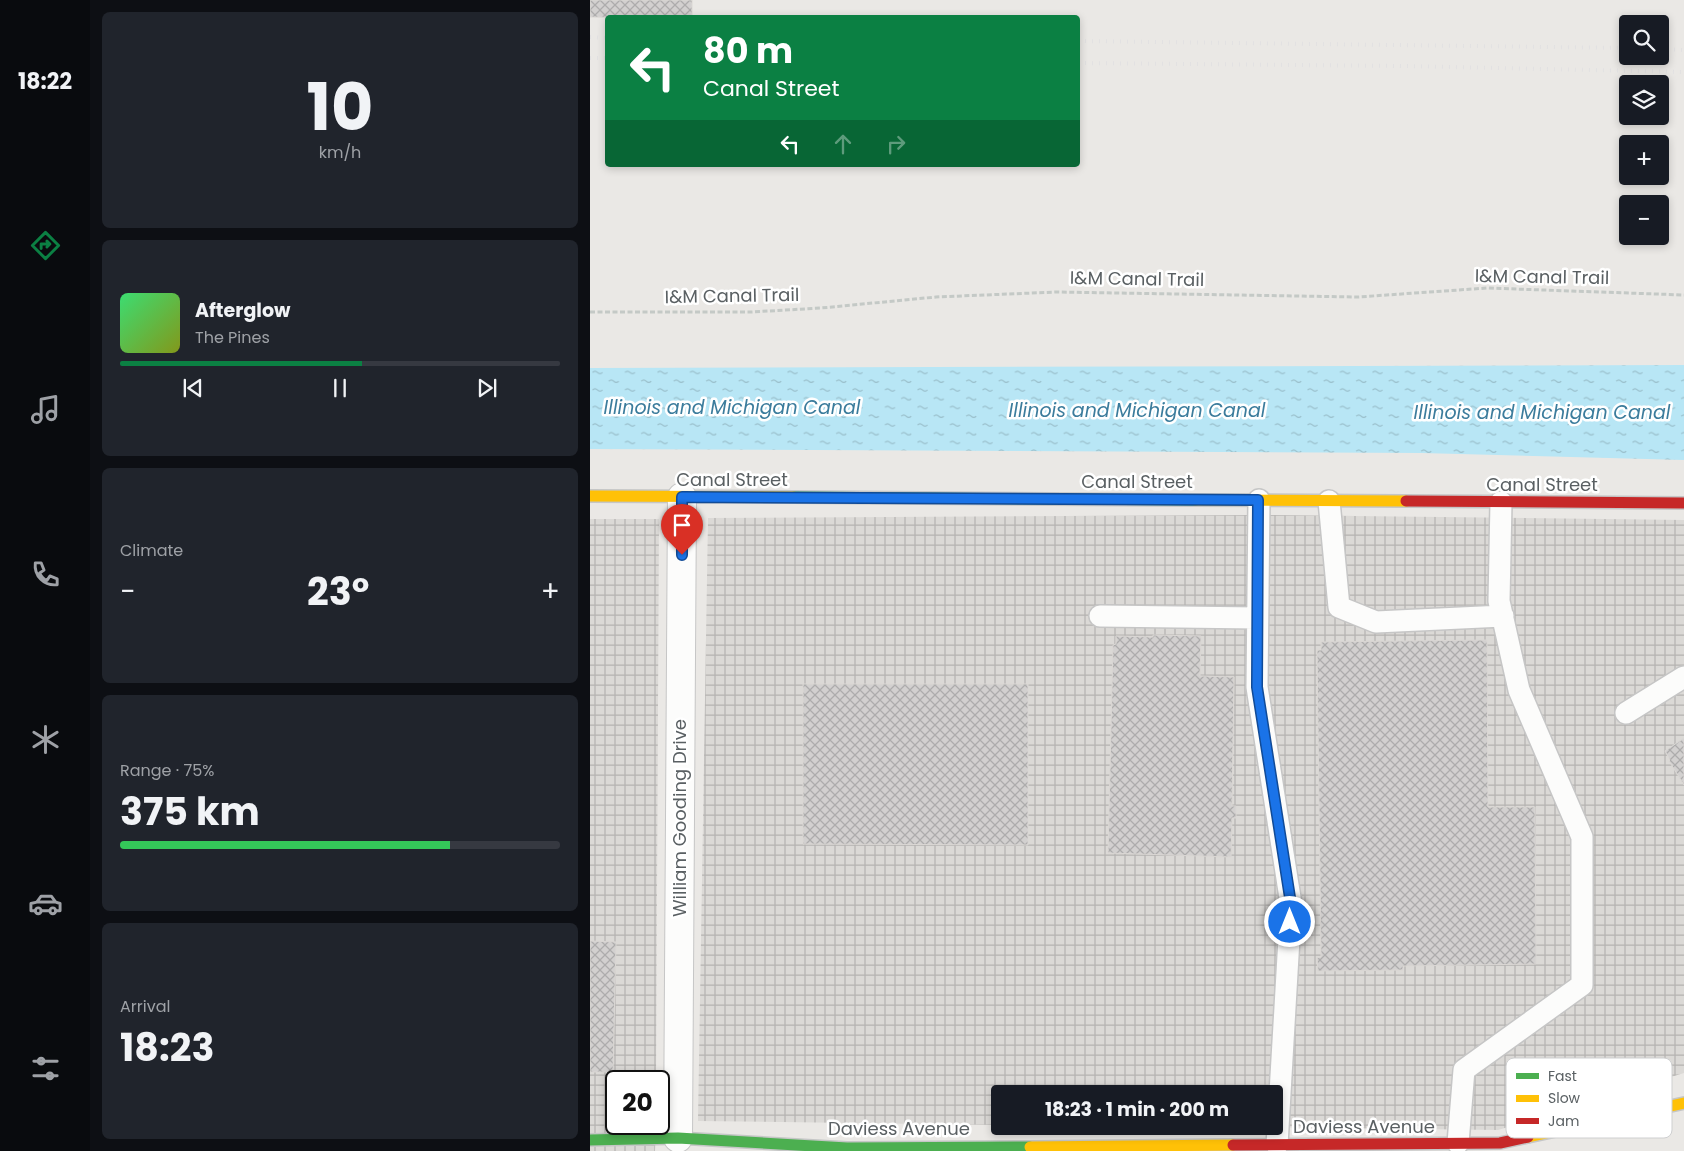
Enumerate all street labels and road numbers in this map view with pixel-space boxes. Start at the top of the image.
street label: I&M Canal Trail [1475,263,1609,290]
street label: I&M Canal Trail [1070,265,1204,292]
street label: I&M Canal Trail [665,282,799,309]
street label: Canal Street [676,467,788,492]
street label: Canal Street [1081,469,1193,494]
street label: Canal Street [1486,472,1598,497]
street label: William Gooding Drive [667,719,692,917]
street label: Daviess Avenue [1293,1114,1435,1139]
street label: Daviess Avenue [828,1116,970,1141]

